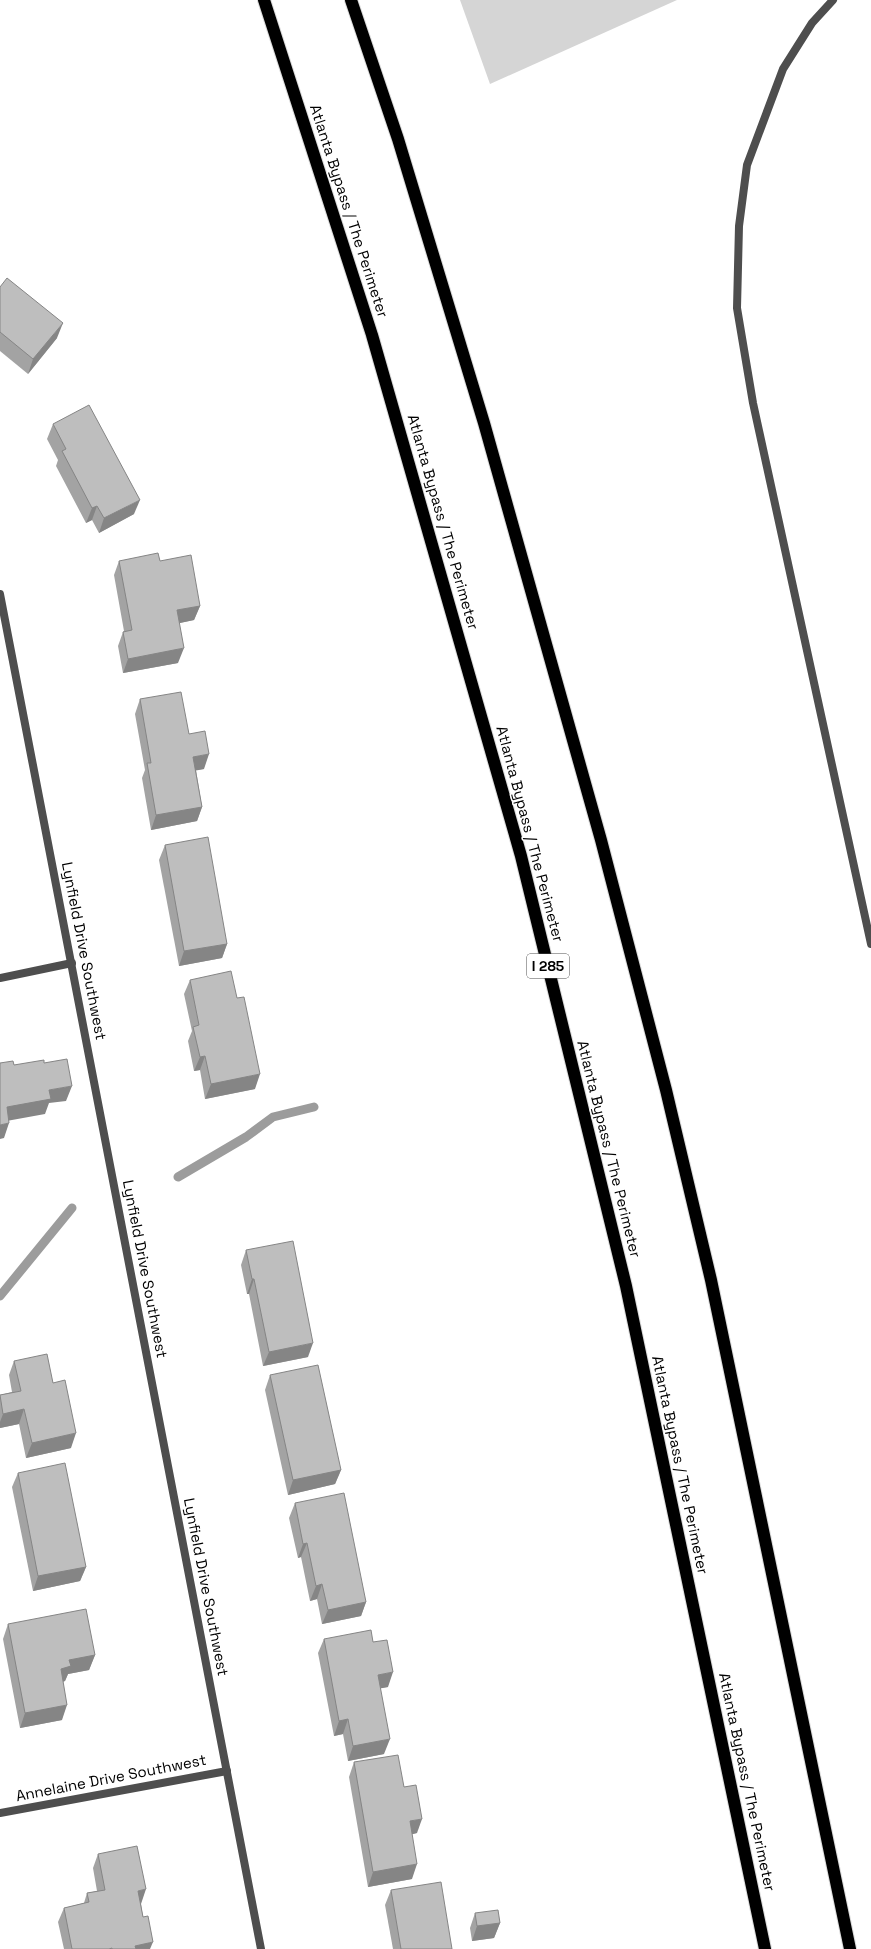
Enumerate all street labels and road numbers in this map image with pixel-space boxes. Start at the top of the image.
street label: Atlanta Bypass / The Perimeter [306,102,393,320]
street label: Atlanta Bypass / The Perimeter [404,412,483,632]
street label: Atlanta Bypass / The Perimeter [492,724,569,944]
street label: Lynfield Drive Southwest [58,860,111,1042]
road number: I 285 [527,954,569,978]
street label: Atlanta Bypass / The Perimeter [573,1038,646,1260]
street label: Lynfield Drive Southwest [119,1178,172,1360]
street label: Atlanta Bypass / The Perimeter [648,1354,713,1576]
street label: Lynfield Drive Southwest [180,1496,233,1678]
street label: Atlanta Bypass / The Perimeter [715,1671,780,1893]
street label: Annelaine Drive Southwest [14,1750,208,1805]

